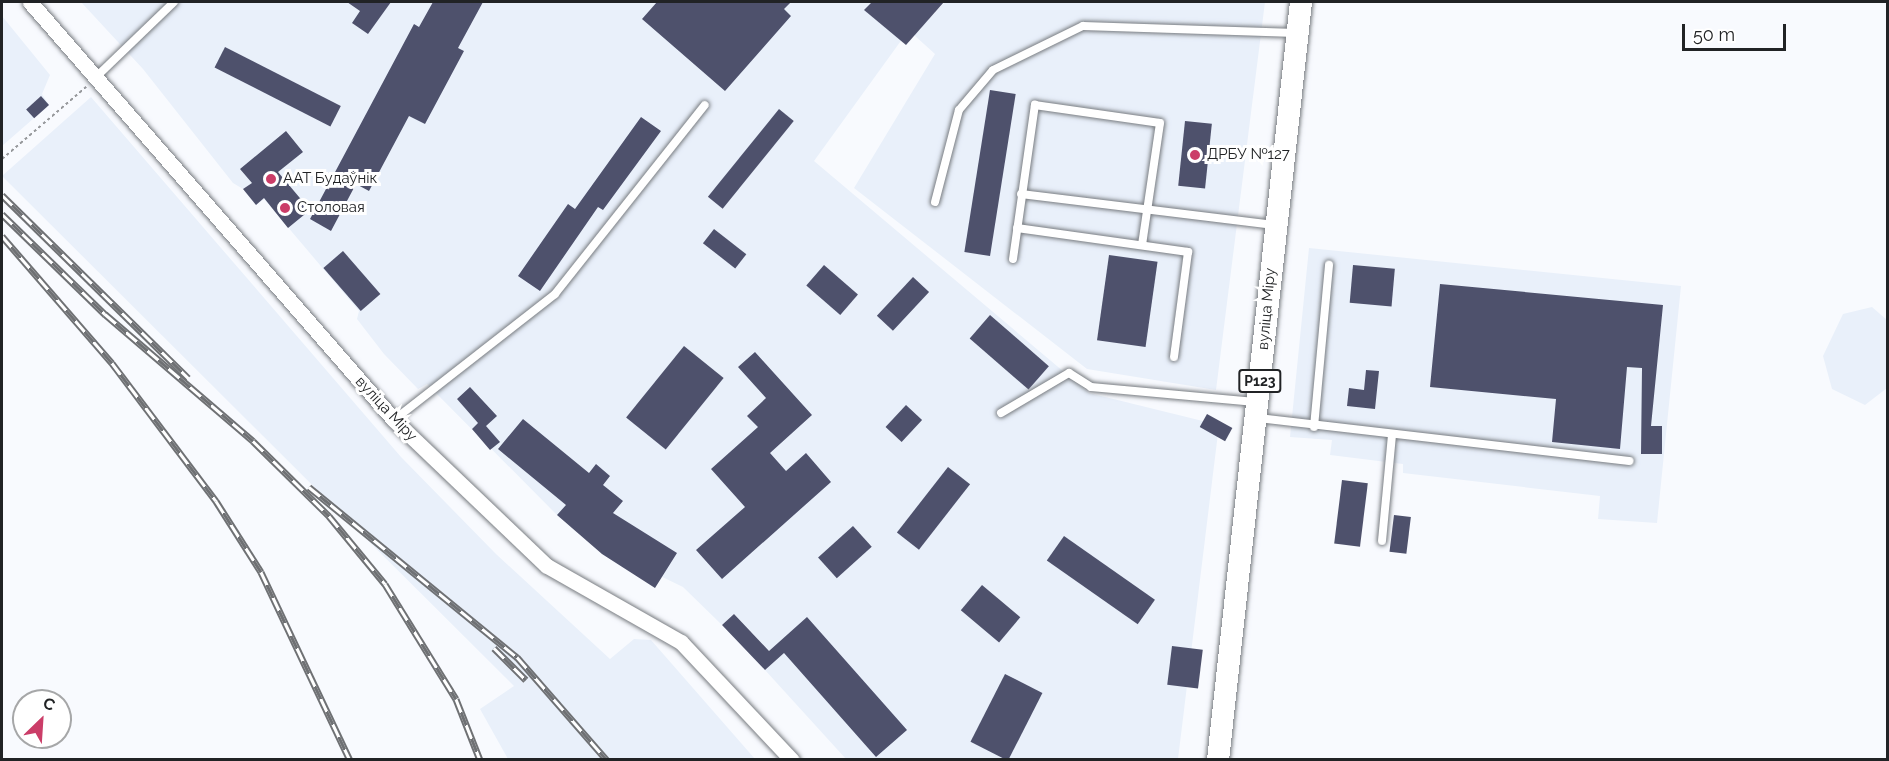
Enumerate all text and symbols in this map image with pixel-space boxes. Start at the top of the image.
scale bar [1685,12,1788,50]
text: 50 m [1693,24,1735,45]
place label: ДРБУ №127 [1207,146,1290,164]
marker: ДРБУ №127 [1188,148,1202,162]
place label: ААТ Будаўнік [283,170,378,188]
marker: ААТ Будаўнік [264,172,278,186]
place label: Столовая [297,199,365,217]
marker: Столовая [278,201,292,215]
street label: вуліца Міру [1254,267,1280,351]
road number: Р123 [1238,370,1282,392]
street label: вуліца Міру [351,373,421,445]
north arrow [12,689,72,749]
text: С [40,693,58,715]

